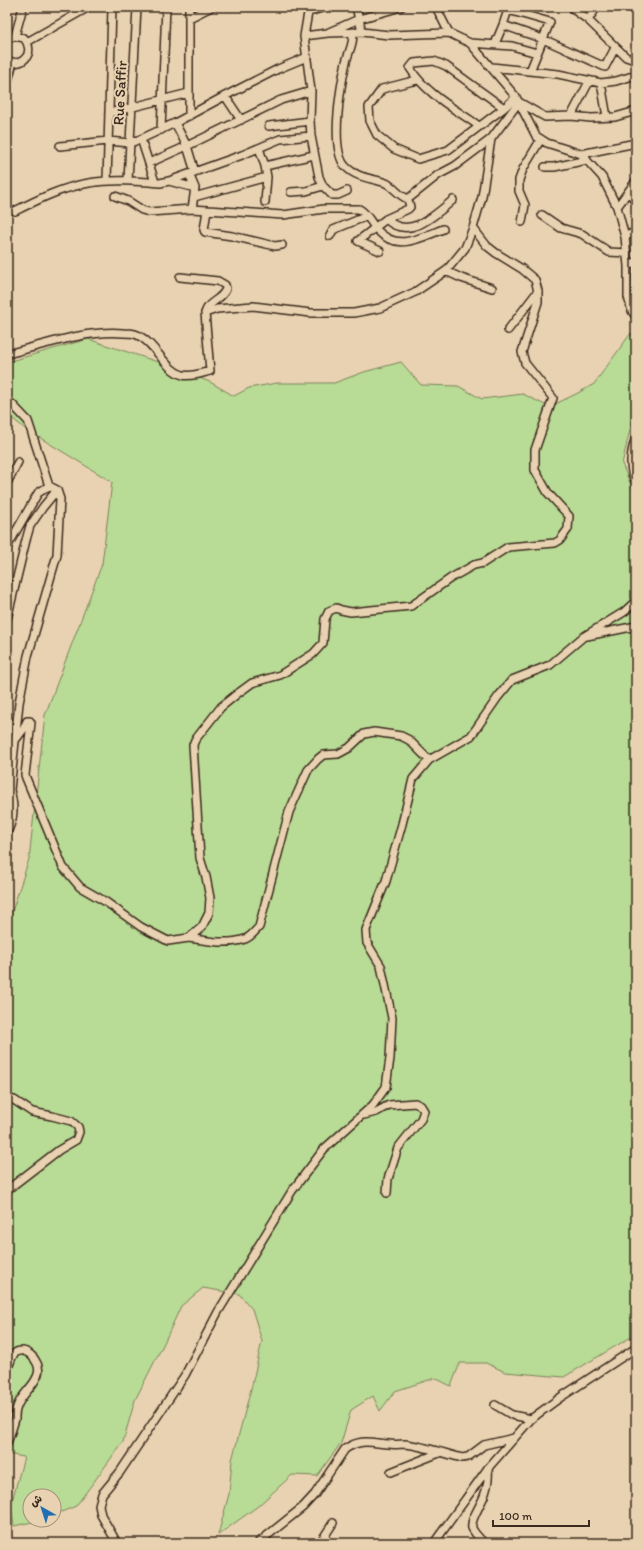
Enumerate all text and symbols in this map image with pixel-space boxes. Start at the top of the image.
street label: Rue Saffir [109,60,131,126]
north arrow [22,1488,62,1528]
text: ش [27,1492,45,1509]
scale bar [493,1502,589,1528]
text: 100 m [499,1509,532,1523]

